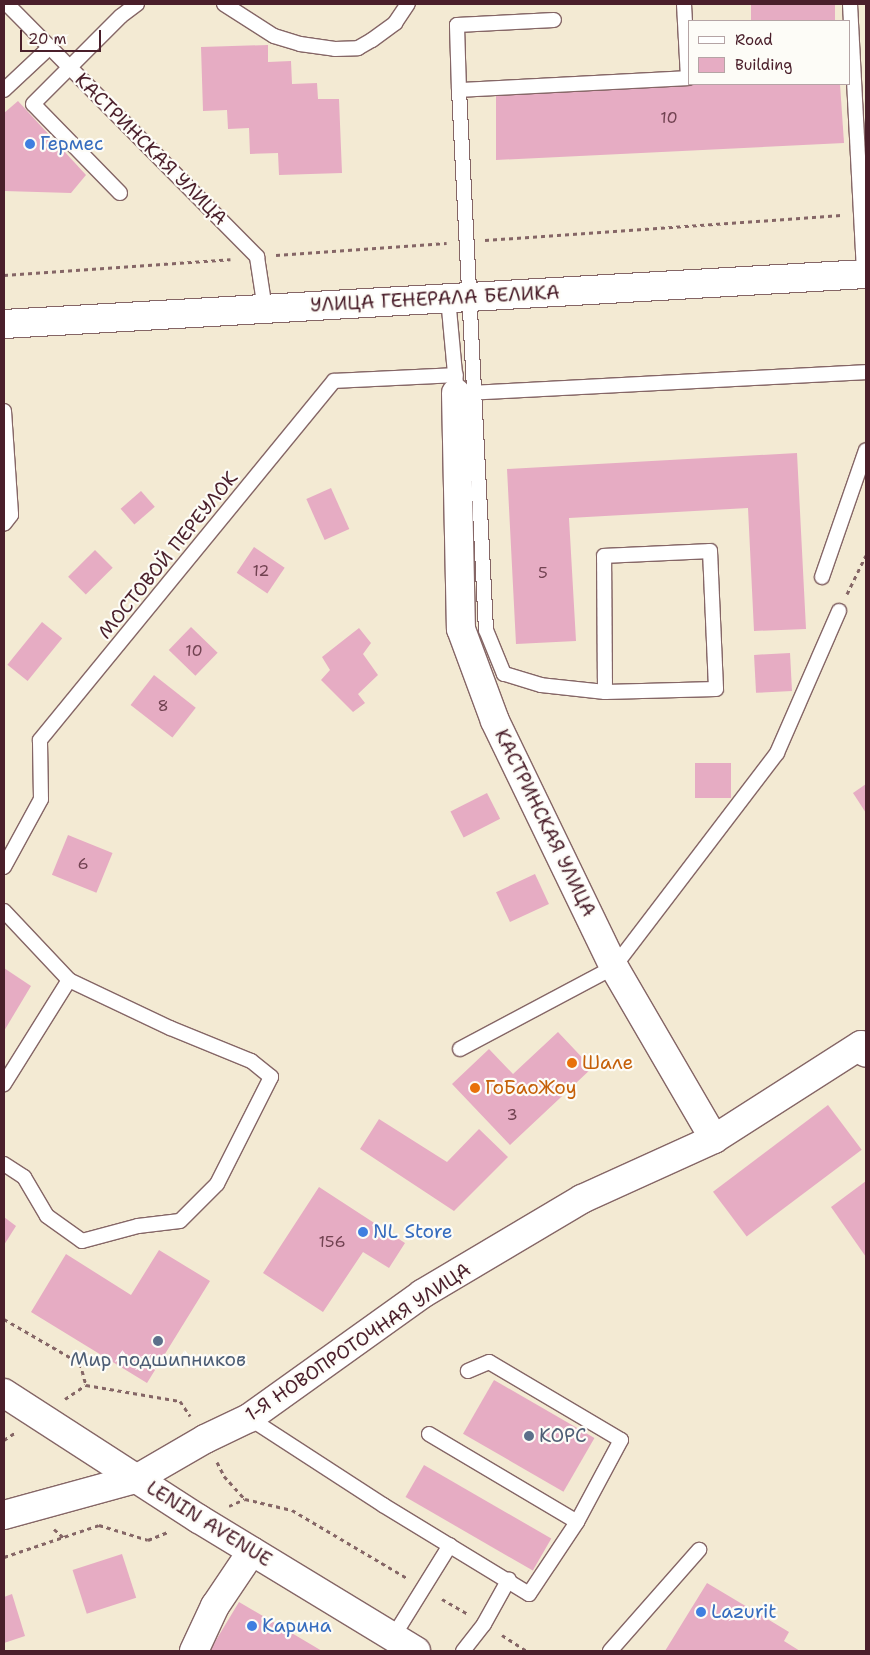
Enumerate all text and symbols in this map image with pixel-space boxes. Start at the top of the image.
scale bar [22,20,104,52]
legend [688,20,850,85]
text: 20 m [28,29,67,49]
text: Road [735,30,773,50]
text: Building [735,55,792,75]
street label: КАСТРИНСКАЯ УЛИЦА [70,68,232,230]
house number: 10 [660,108,678,128]
place label: Гермес [40,133,104,155]
marker: Гермес [24,138,36,150]
street label: УЛИЦА ГЕНЕРАЛА БЕЛИКА [310,281,560,317]
street label: МОСТОВОЙ ПЕРЕУЛОК [93,467,243,643]
house number: 12 [252,561,270,581]
house number: 5 [538,563,548,583]
house number: 10 [185,641,203,661]
house number: 8 [157,696,169,716]
street label: КАСТРИНСКАЯ УЛИЦА [490,726,600,920]
house number: 6 [77,854,89,874]
place label: Шале [582,1052,633,1074]
marker: Шале [566,1057,578,1069]
place label: ГоБаоЖоу [485,1077,577,1099]
marker: ГоБаоЖоу [469,1082,481,1094]
house number: 3 [506,1105,518,1125]
place label: NL Store [373,1221,453,1243]
marker: NL Store [357,1226,369,1238]
house number: 156 [318,1232,346,1252]
street label: 1-Я НОВОПРОТОЧНАЯ УЛИЦА [241,1258,475,1426]
marker: Мир подшипников [152,1335,164,1347]
place label: Мир подшипников [70,1349,246,1371]
place label: КОРС [539,1425,587,1447]
marker: КОРС [523,1430,535,1442]
street label: LENIN AVENUE [142,1476,276,1572]
place label: Lazurit [711,1601,777,1623]
marker: Lazurit [695,1606,707,1618]
place label: Карина [262,1615,332,1637]
marker: Карина [246,1620,258,1632]

